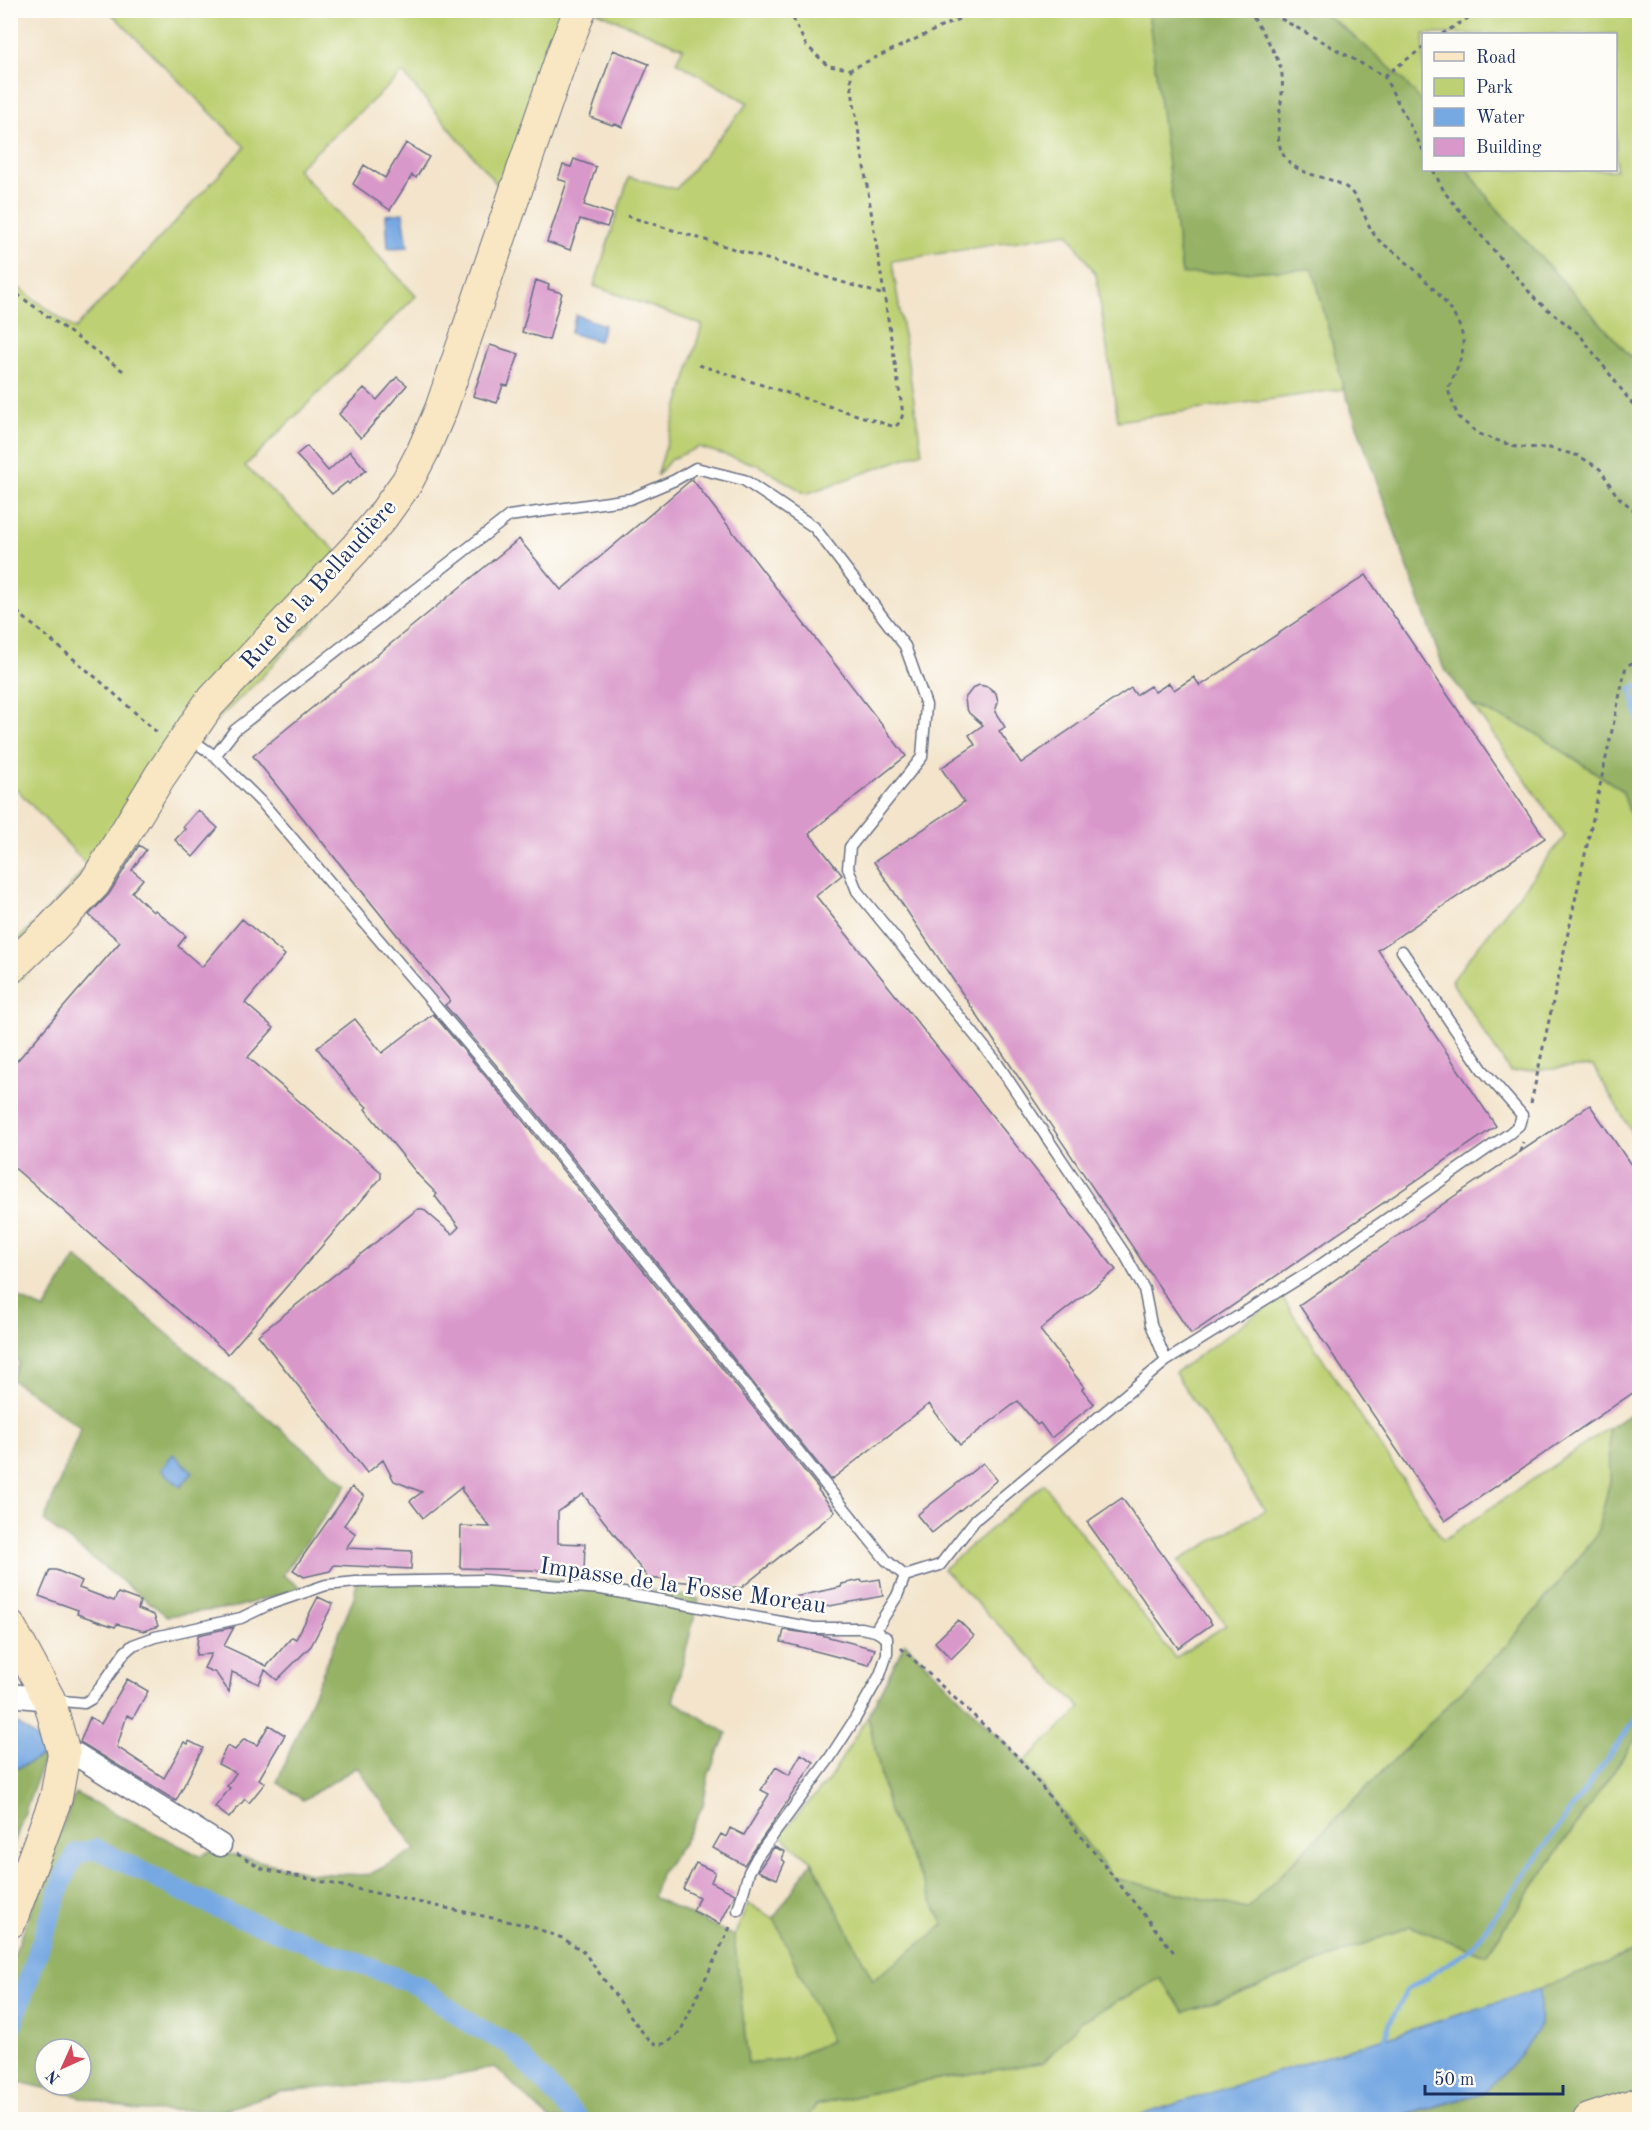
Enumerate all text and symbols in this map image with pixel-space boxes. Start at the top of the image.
legend [1422,33,1617,171]
text: Road [1476,49,1516,67]
text: Park [1476,79,1513,97]
text: Water [1476,109,1525,127]
text: Building [1476,139,1542,157]
street label: Rue de la Bellaudière [237,496,402,675]
street label: Impasse de la Fosse Moreau [538,1555,828,1619]
north arrow [33,2037,93,2097]
scale bar [1425,2058,1563,2096]
text: N [43,2066,64,2086]
text: 50 m [1434,2071,1474,2089]

